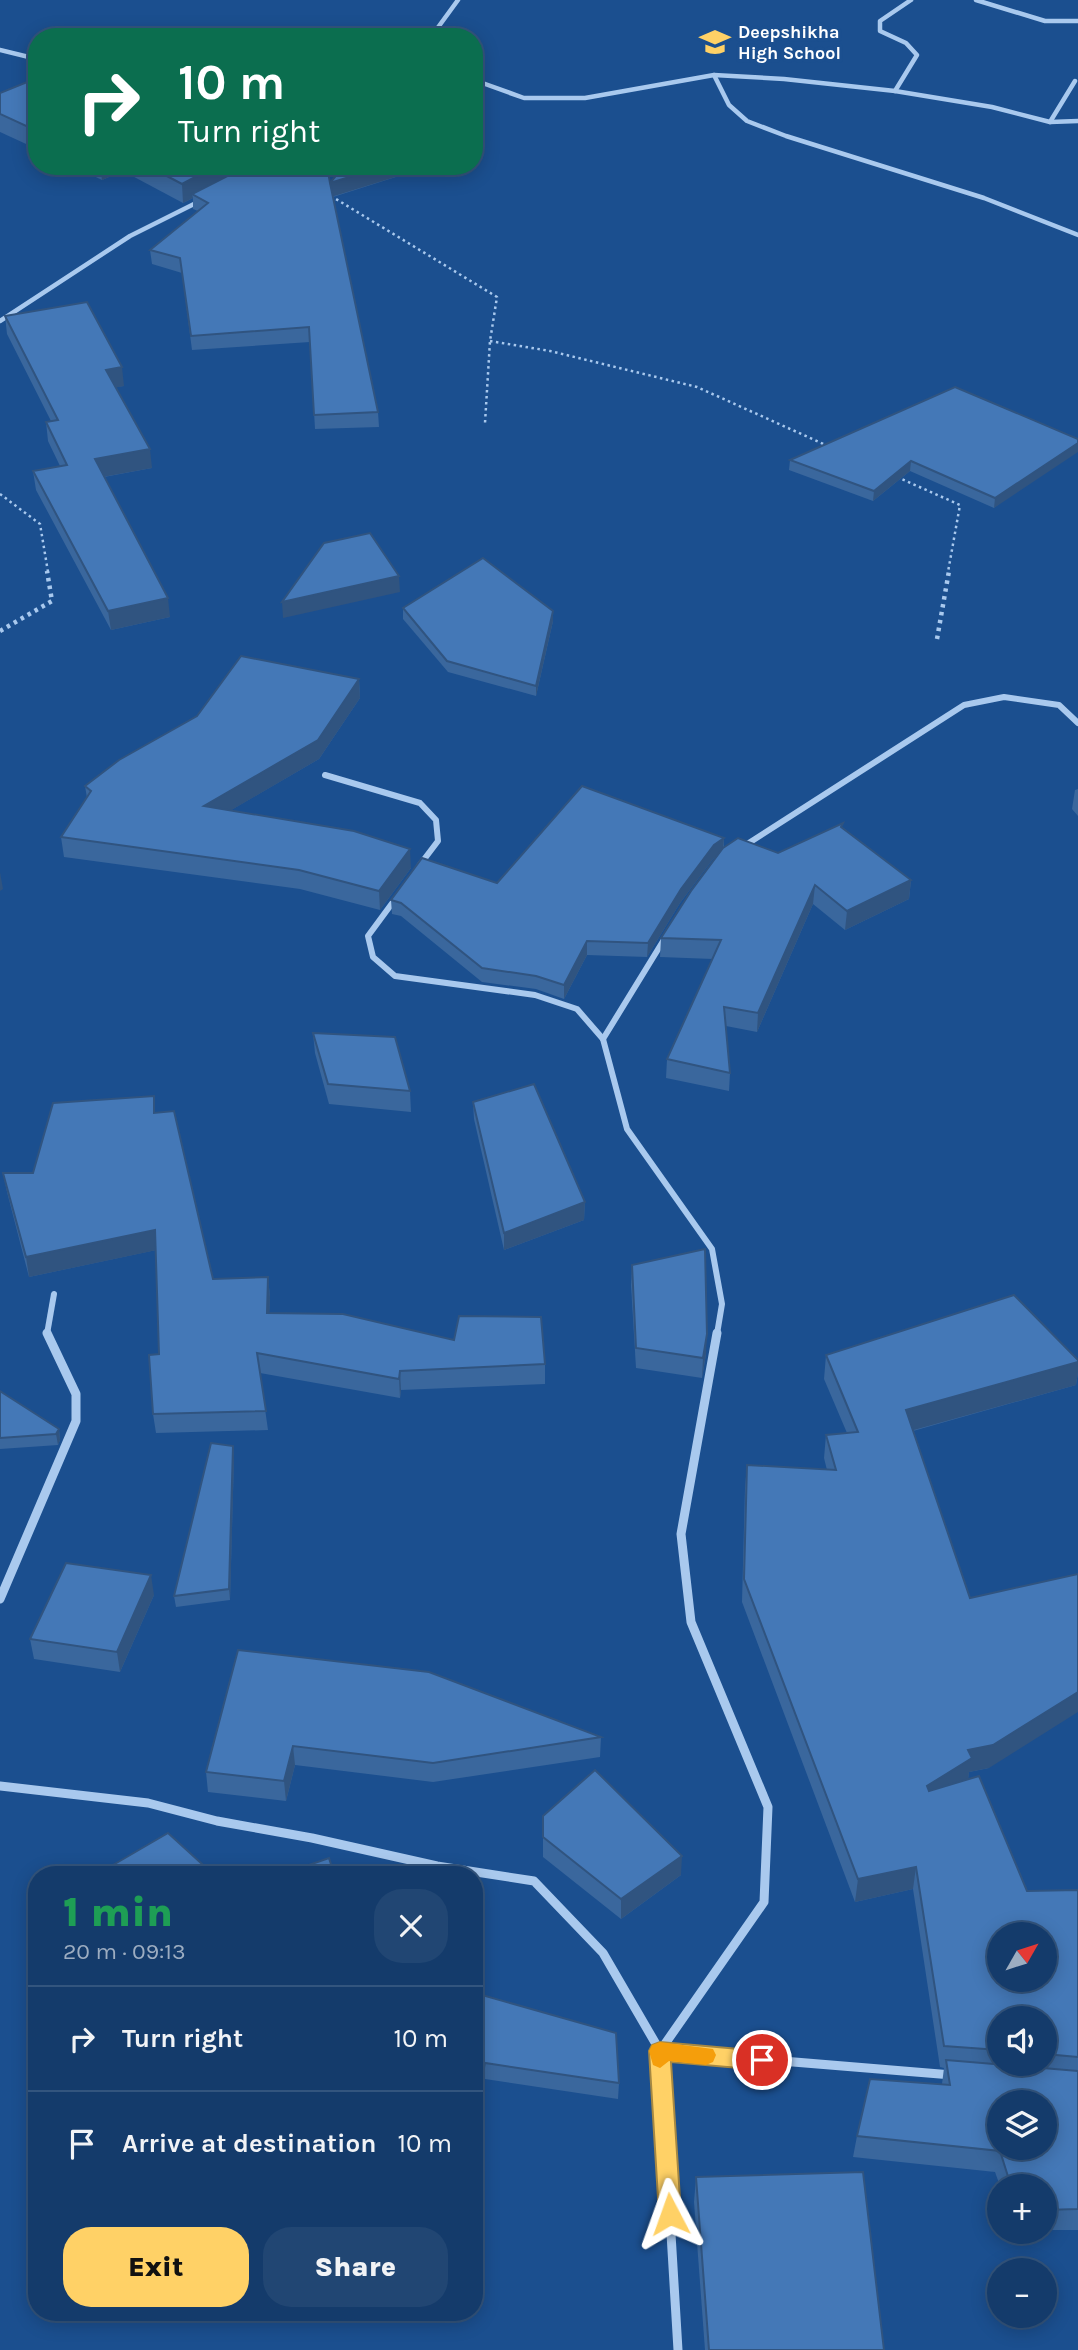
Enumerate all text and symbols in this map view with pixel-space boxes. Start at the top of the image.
place label: Deepshikha High School [738,21,841,64]
school or university icon: Deepshikha High School [698,25,732,59]
text: 10 m [178,54,285,111]
icon: right [63,56,154,147]
text: Turn right [178,113,320,150]
text: 1 min [63,1887,173,1937]
button: close [374,1889,448,1963]
north arrow [987,1922,1057,1992]
map controls [987,1922,1057,2328]
text: 20 m · 09:13 [63,1938,185,1965]
button: sound [987,2006,1057,2076]
icon: right [63,2020,101,2058]
text: Turn right [122,2023,243,2054]
text: 10 m [393,2023,448,2054]
pin [732,2030,792,2090]
icon: arrive [743,2041,781,2079]
button: layers [987,2090,1057,2160]
icon: arrive [63,2125,101,2163]
text: Arrive at destination [122,2128,376,2159]
text: 10 m [397,2128,452,2159]
button: + [987,2174,1057,2244]
position arrow [633,2177,707,2251]
button: Exit [63,2227,249,2307]
button: Share [263,2227,448,2307]
button: − [987,2258,1057,2328]

